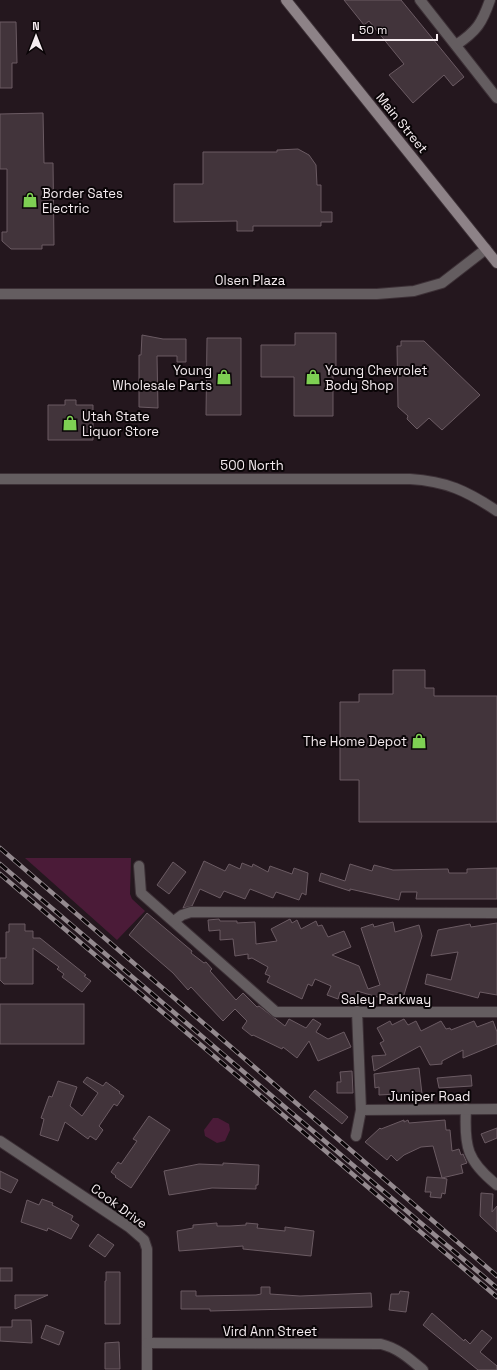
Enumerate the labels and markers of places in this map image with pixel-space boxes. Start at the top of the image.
place label: Border Sates Electric [42,185,123,217]
shop icon: Border Sates Electric [21,191,39,209]
place label: Young Wholesale Parts [112,362,212,394]
place label: Young Chevrolet Body Shop [325,362,428,394]
shop icon: Young Wholesale Parts [215,368,233,386]
shop icon: Young Chevrolet Body Shop [304,368,322,386]
place label: Utah State Liquor Store [82,408,159,440]
shop icon: Utah State Liquor Store [61,414,79,432]
shop icon: The Home Depot [410,732,428,750]
place label: The Home Depot [303,733,407,750]

